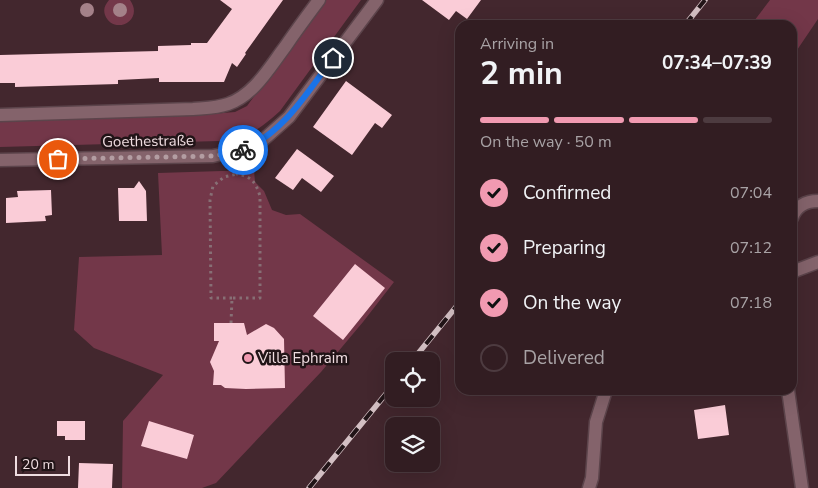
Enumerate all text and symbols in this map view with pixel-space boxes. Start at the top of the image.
text: Arriving in [480,33,554,55]
pin [312,37,354,79]
icon: home [319,44,347,72]
text: 07:34–07:39 [662,50,772,76]
text: 2 min [480,52,563,95]
courier [218,125,268,175]
street label: Goethestraße [102,130,194,152]
text: On the way · 50 m [480,131,612,153]
icon: bike [229,136,257,164]
pin [37,138,79,180]
icon: bag [44,145,72,173]
icon: check [480,179,508,207]
text: Confirmed [523,180,611,206]
text: 07:04 [730,182,772,204]
icon: check [480,234,508,262]
text: Preparing [523,235,606,261]
text: 07:12 [730,237,772,259]
icon: check [480,289,508,317]
text: On the way [523,290,621,316]
text: 07:18 [730,292,772,314]
text: Delivered [523,345,605,371]
place label: Villa Ephraim [257,348,348,368]
marker: Villa Ephraim [242,352,254,364]
map controls [385,352,440,472]
button: locate [385,352,440,407]
button: layers [385,417,440,472]
scale bar [15,453,70,476]
text: 20 m [22,455,54,474]

